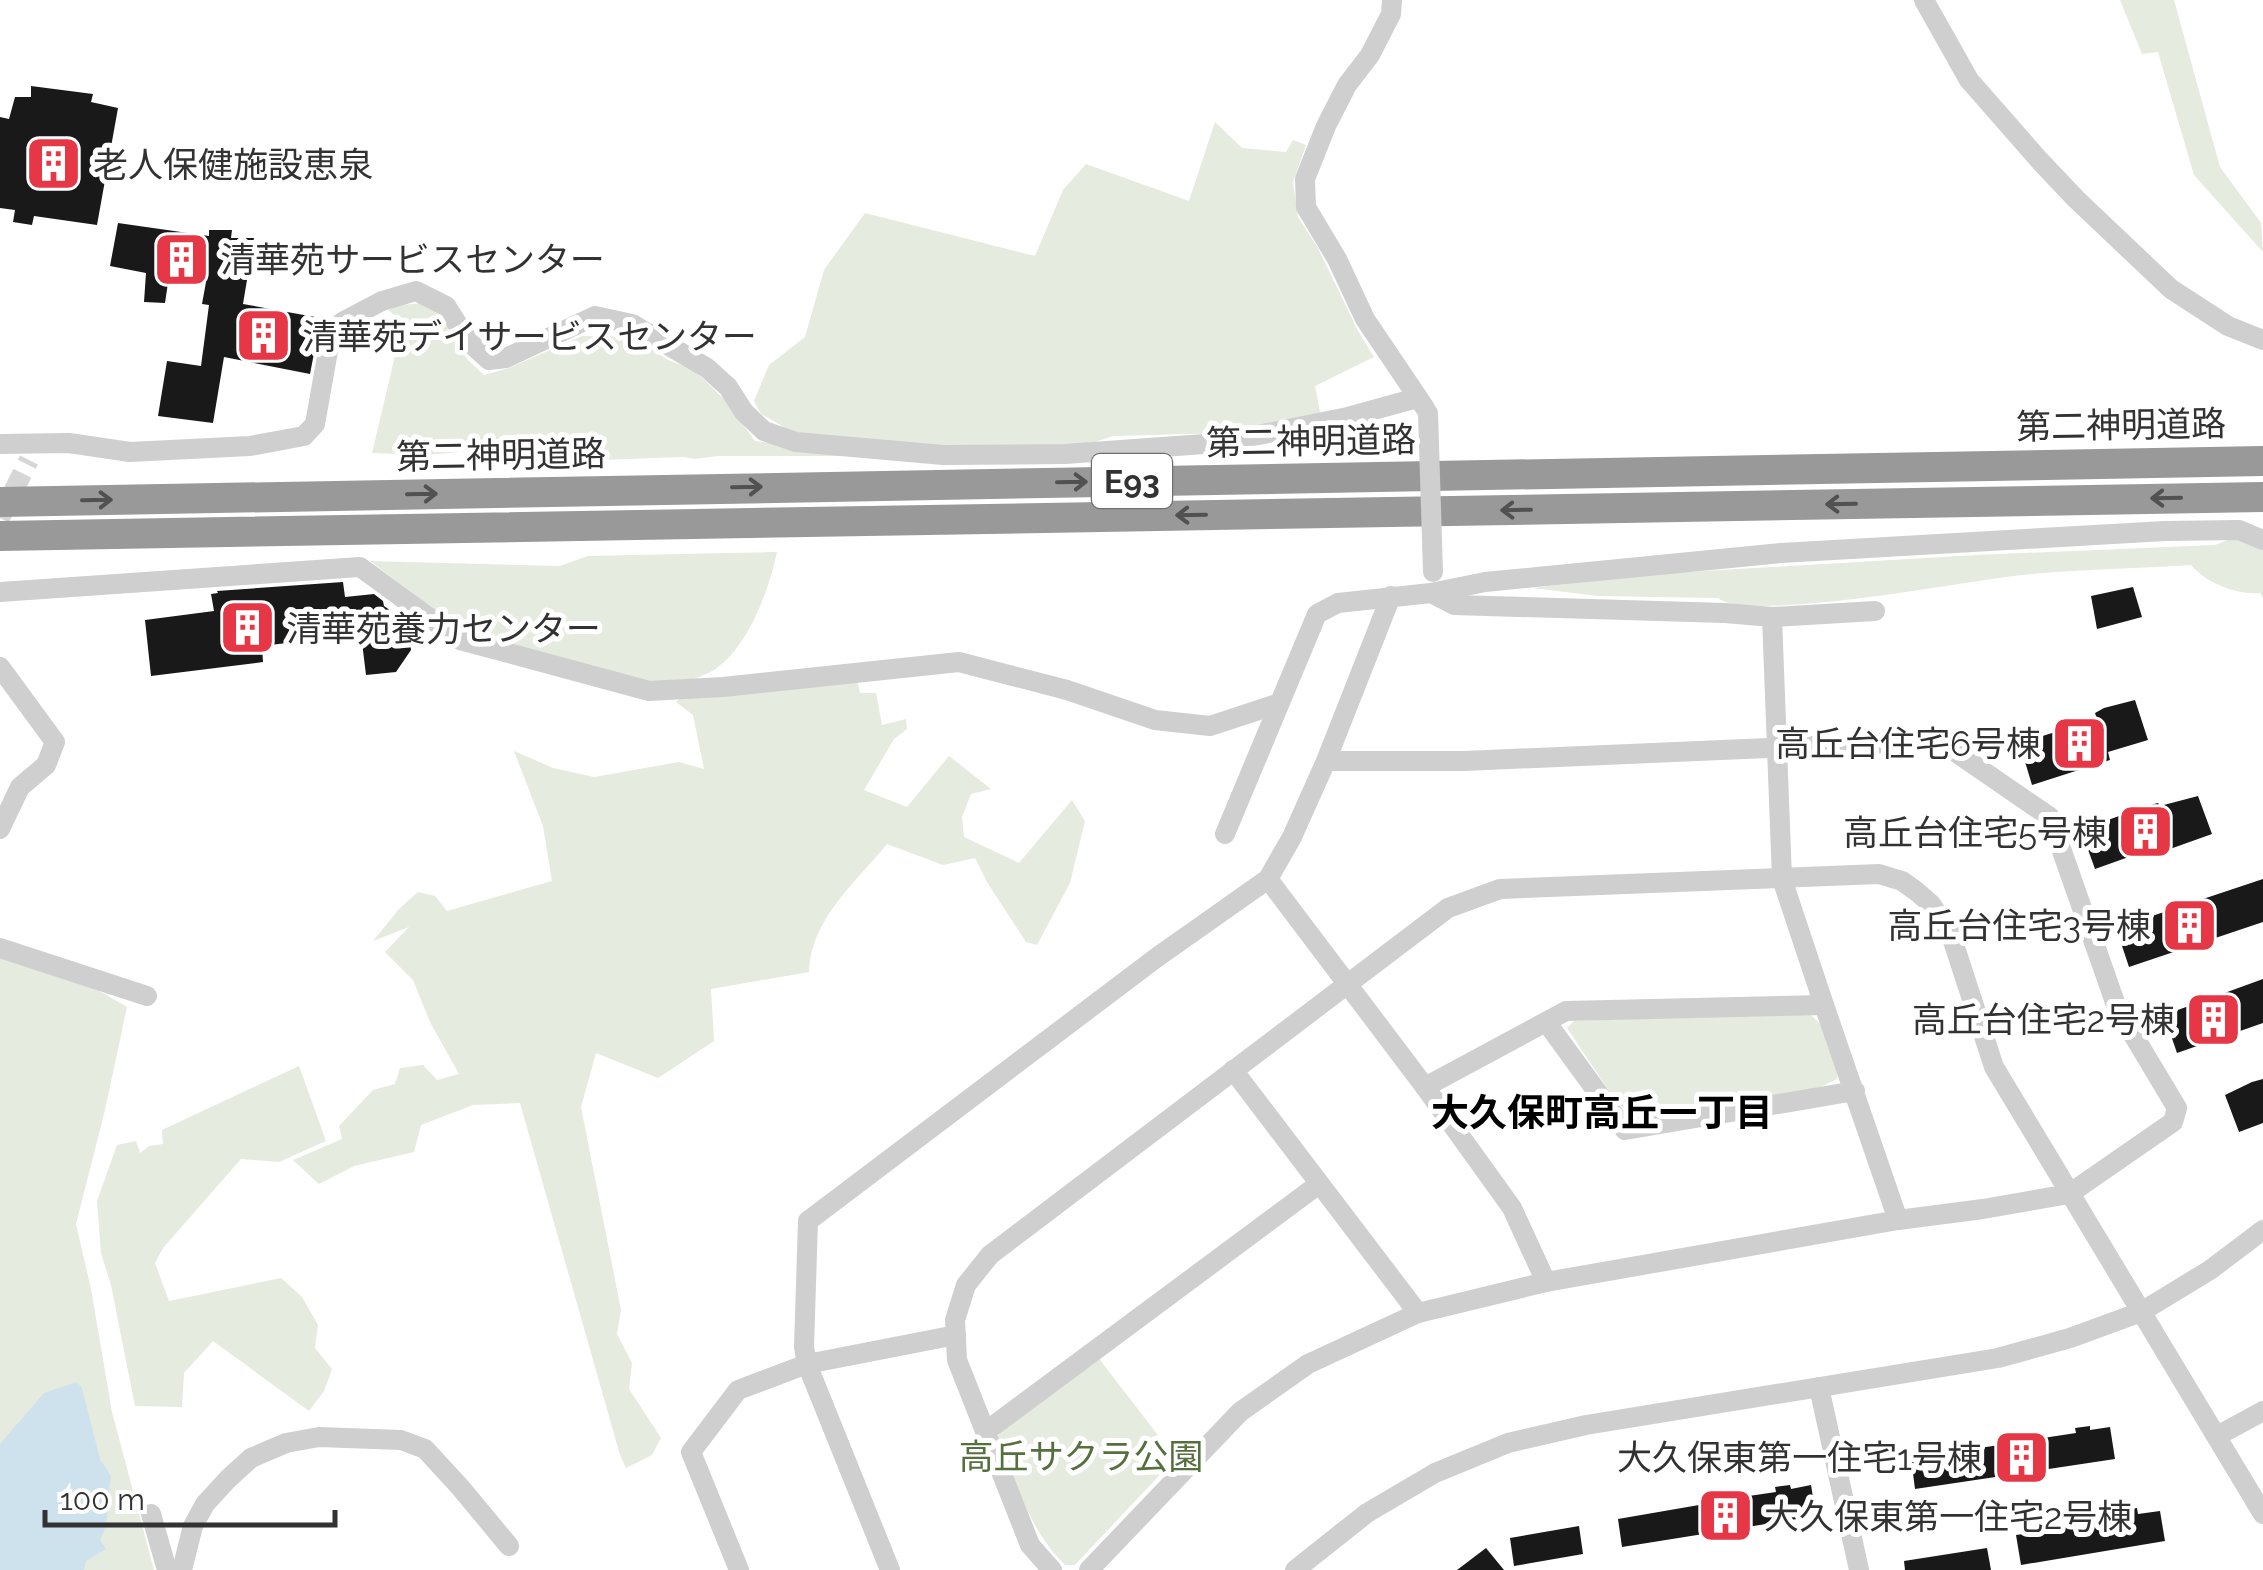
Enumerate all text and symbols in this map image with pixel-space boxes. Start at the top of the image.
building icon: 老人保健施設恵泉 [24,134,84,194]
place label: 老人保健施設恵泉 [93,144,373,185]
building icon: 清華苑サービスセンター [151,229,211,289]
place label: 清華苑サービスセンター [220,239,605,280]
building icon: 清華苑デイサービスセンター [233,306,293,366]
place label: 清華苑デイサービスセンター [302,316,757,357]
street label: 第二神明道路 [2016,403,2226,447]
street label: 第二神明道路 [1206,419,1416,463]
street label: 第二神明道路 [396,433,606,477]
road number: E93 [1092,454,1172,508]
one-way arrow [1056,472,1088,492]
one-way arrow [731,478,763,497]
one-way arrow [406,484,438,503]
one-way arrow [2150,489,2182,508]
one-way arrow [80,490,113,510]
one-way arrow [1825,494,1858,514]
one-way arrow [1500,500,1532,519]
one-way arrow [1175,506,1207,525]
building icon: 清華苑養力センター [217,598,277,658]
place label: 清華苑養力センター [286,608,601,649]
building icon: 高丘台住宅6号棟 [2050,713,2110,773]
place label: 高丘台住宅6号棟 [1775,723,2041,764]
building icon: 高丘台住宅5号棟 [2116,802,2176,862]
place label: 高丘台住宅5号棟 [1843,812,2107,853]
building icon: 高丘台住宅3号棟 [2160,895,2220,955]
place label: 高丘台住宅3号棟 [1887,905,2151,946]
building icon: 高丘台住宅2号棟 [2184,989,2244,1049]
place label: 高丘台住宅2号棟 [1912,999,2175,1040]
district label: 大久保町高丘一丁目 [1431,1090,1773,1135]
building icon: 大久保東第一住宅1号棟 [1991,1427,2051,1487]
park label: 高丘サクラ公園 [958,1436,1204,1477]
place label: 大久保東第一住宅1号棟 [1617,1437,1982,1478]
scale bar [45,1465,335,1527]
text: 100 m [60,1482,145,1517]
building icon: 大久保東第一住宅2号棟 [1695,1486,1755,1546]
place label: 大久保東第一住宅2号棟 [1764,1496,2132,1537]

